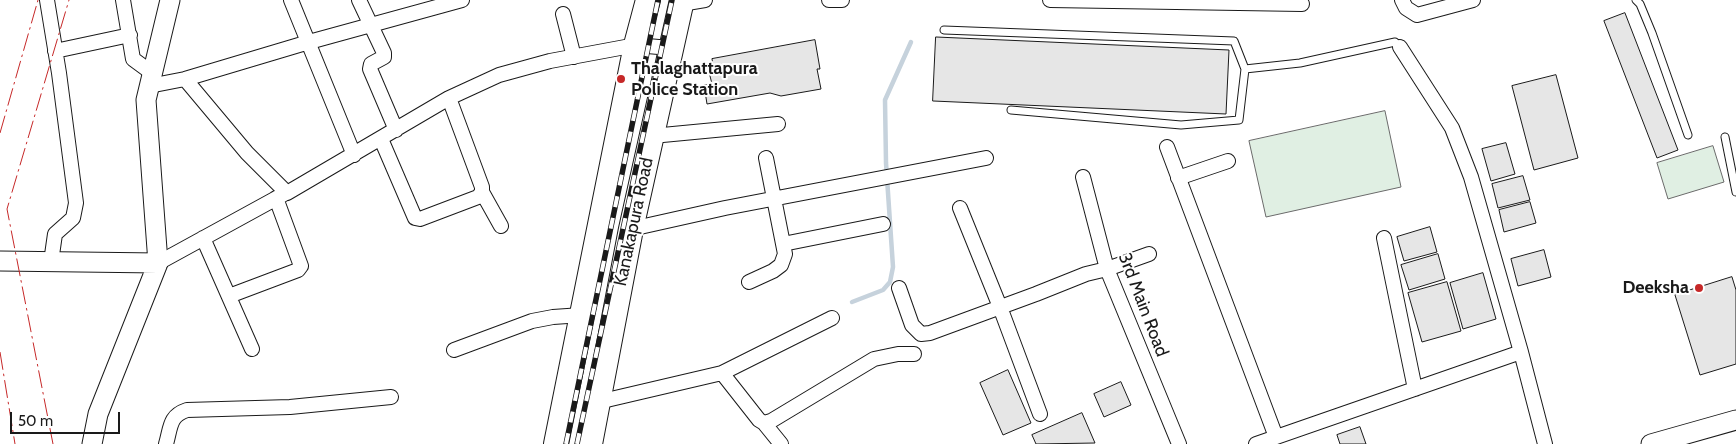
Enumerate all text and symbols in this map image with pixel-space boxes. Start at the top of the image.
place label: Thalaghattapura Police Station [631,58,758,100]
marker: Thalaghattapura Police Station [615,73,627,85]
street label: Kanakapura Road [610,156,658,288]
street label: 3rd Main Road [1113,250,1173,360]
place label: Deeksha [1622,277,1689,299]
marker: Deeksha [1693,282,1705,294]
scale bar [12,402,122,434]
text: 50 m [18,412,53,430]

